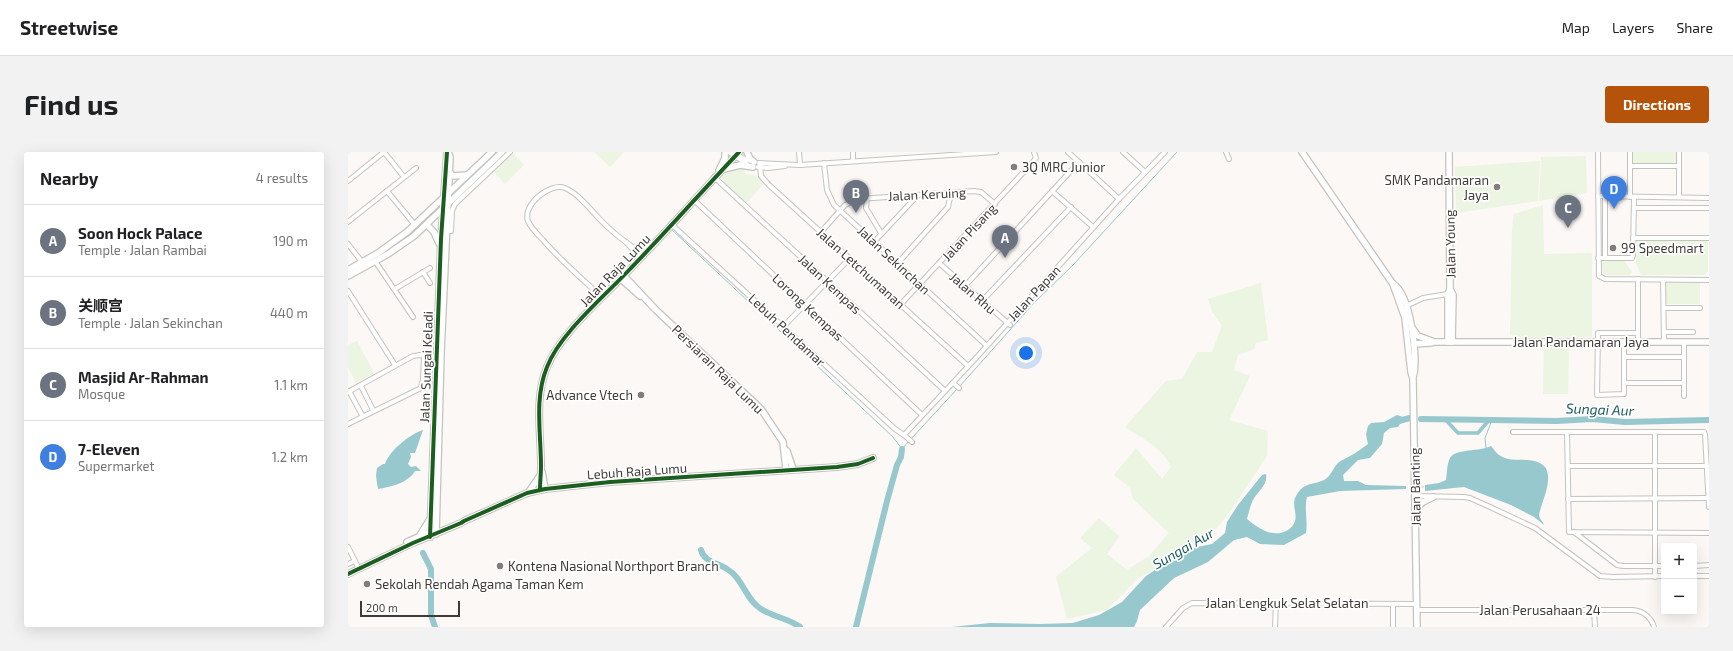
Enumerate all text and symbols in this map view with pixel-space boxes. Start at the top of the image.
text: Streetwise [20,16,118,39]
text: Map [1562,19,1590,36]
text: Layers [1612,19,1654,36]
text: Share [1676,19,1713,36]
button: Directions [1605,86,1709,123]
text: Find us [24,87,118,121]
place label: 3Q MRC Junior [1022,159,1106,175]
marker: 3Q MRC Junior [1009,162,1019,172]
text: Nearby [40,168,98,188]
text: 4 results [256,170,308,186]
place label: SMK Pandamaran Jaya [1385,172,1489,203]
pin: D [1601,176,1627,209]
pin: B [843,180,869,213]
marker: SMK Pandamaran Jaya [1492,182,1502,192]
street label: Jalan Keruing [888,184,966,204]
pin: C [1555,195,1581,228]
street label: Jalan Pisang [938,200,1000,264]
street label: Jalan Young [1441,209,1459,279]
street label: Jalan Sekinchan [854,222,934,298]
text: Soon Hock Palace [78,224,202,242]
street label: Jalan Letchumanan [813,224,909,312]
pin: A [992,225,1018,258]
street label: Jalan Raja Lumu [576,231,654,309]
text: A [49,233,57,249]
text: 190 m [273,233,308,249]
place label: 99 Speedmart [1621,240,1704,256]
text: Temple · Jalan Rambai [78,242,207,258]
marker: 99 Speedmart [1608,243,1618,253]
street label: Jalan Kempas [795,251,865,317]
street label: Jalan Papan [1004,262,1064,324]
street label: Jalan Rhu [947,269,999,317]
street label: Lorong Kempas [769,270,847,344]
street label: Lebuh Pendamar [745,290,829,370]
text: 关顺宫 [78,296,123,314]
text: B [49,305,57,321]
text: 440 m [270,305,308,321]
street label: Jalan Sungai Keladi [416,311,436,423]
text: Temple · Jalan Sekinchan [78,315,223,331]
street label: Persiaran Raja Lumu [669,321,767,417]
street label: Jalan Pandamaran Jaya [1513,334,1649,350]
your location [1016,343,1036,363]
text: Masjid Ar-Rahman [78,368,209,386]
text: C [49,377,57,393]
text: 1.1 km [274,377,308,393]
text: Mosque [78,386,125,402]
place label: Advance Vtech [546,387,633,403]
marker: Advance Vtech [636,390,646,400]
water label: Sungai Aur [1566,399,1635,419]
text: 7-Eleven [78,440,140,458]
street label: Jalan Banting [1406,447,1424,527]
text: D [49,449,57,465]
text: 1.2 km [272,449,308,465]
text: Supermarket [78,458,155,474]
street label: Lebuh Raja Lumu [586,460,688,482]
water label: Sungai Aur [1149,523,1217,572]
map controls [1661,543,1697,615]
button: + [1661,543,1697,579]
place label: Kontena Nasional Northport Branch [508,558,719,574]
marker: Kontena Nasional Northport Branch [495,561,505,571]
place label: Sekolah Rendah Agama Taman Kem [375,576,584,592]
marker: Sekolah Rendah Agama Taman Kem [362,579,372,589]
button: − [1661,579,1697,615]
street label: Jalan Lengkuk Selat Selatan [1206,595,1368,611]
scale bar [360,599,460,618]
text: 200 m [366,601,398,614]
street label: Jalan Perusahaan 24 [1479,602,1601,618]

